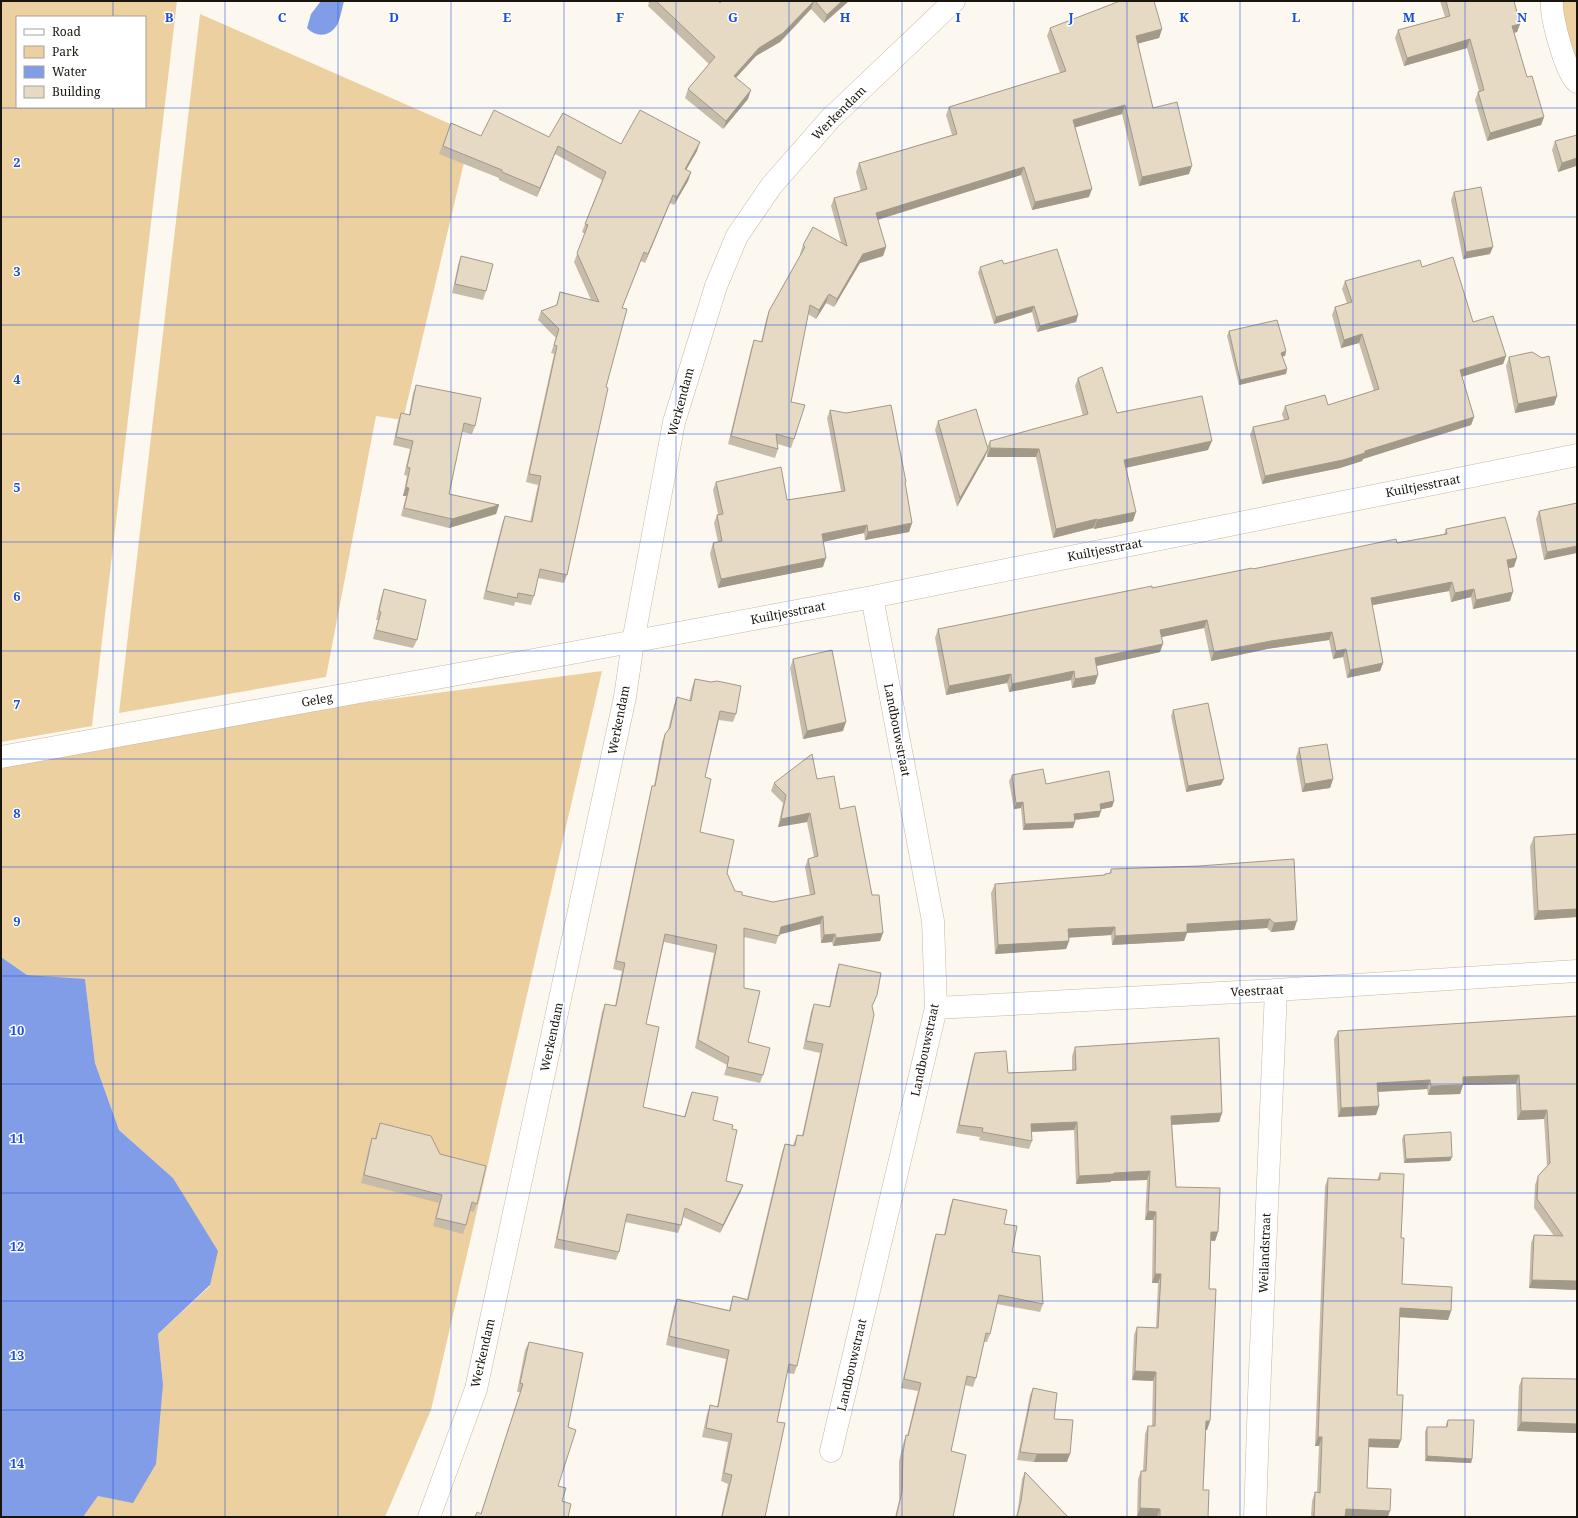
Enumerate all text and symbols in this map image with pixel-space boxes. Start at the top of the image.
text: B [165,8,174,26]
text: C [278,8,287,26]
text: D [389,8,399,26]
text: E [503,8,512,26]
text: F [616,8,624,26]
text: G [728,8,738,26]
text: H [840,8,851,26]
text: I [955,8,961,26]
text: J [1067,8,1074,26]
text: K [1179,8,1189,26]
text: L [1292,8,1301,26]
text: M [1403,8,1416,26]
text: N [1517,8,1528,26]
legend [16,16,146,108]
text: Road [52,23,82,40]
text: Park [52,43,80,60]
text: Water [52,63,87,80]
street label: Werkendam [808,82,870,144]
text: Building [52,83,101,100]
text: 2 [13,153,21,171]
text: 3 [13,262,21,280]
street label: Werkendam [663,366,698,438]
text: 4 [13,370,21,388]
street label: Kuiltjesstraat [1384,470,1462,501]
text: 5 [13,478,21,496]
street label: Kuiltjesstraat [1066,534,1144,565]
text: 6 [13,587,21,605]
street label: Kuiltjesstraat [749,597,827,628]
street label: Landbouwstraat [880,682,915,778]
street label: Werkendam [603,684,634,756]
street label: Geleg [300,688,334,711]
text: 7 [13,695,21,713]
text: 8 [13,804,21,822]
text: 9 [13,912,21,930]
street label: Veestraat [1230,981,1284,1000]
street label: Werkendam [536,1001,567,1073]
street label: Landbouwstraat [906,1002,943,1098]
text: 10 [10,1021,24,1039]
text: 11 [10,1129,24,1147]
street label: Weilandstraat [1255,1212,1274,1293]
text: 12 [10,1237,24,1255]
street label: Werkendam [466,1317,499,1389]
street label: Landbouwstraat [833,1317,870,1413]
text: 13 [10,1346,24,1364]
text: 14 [10,1454,25,1472]

